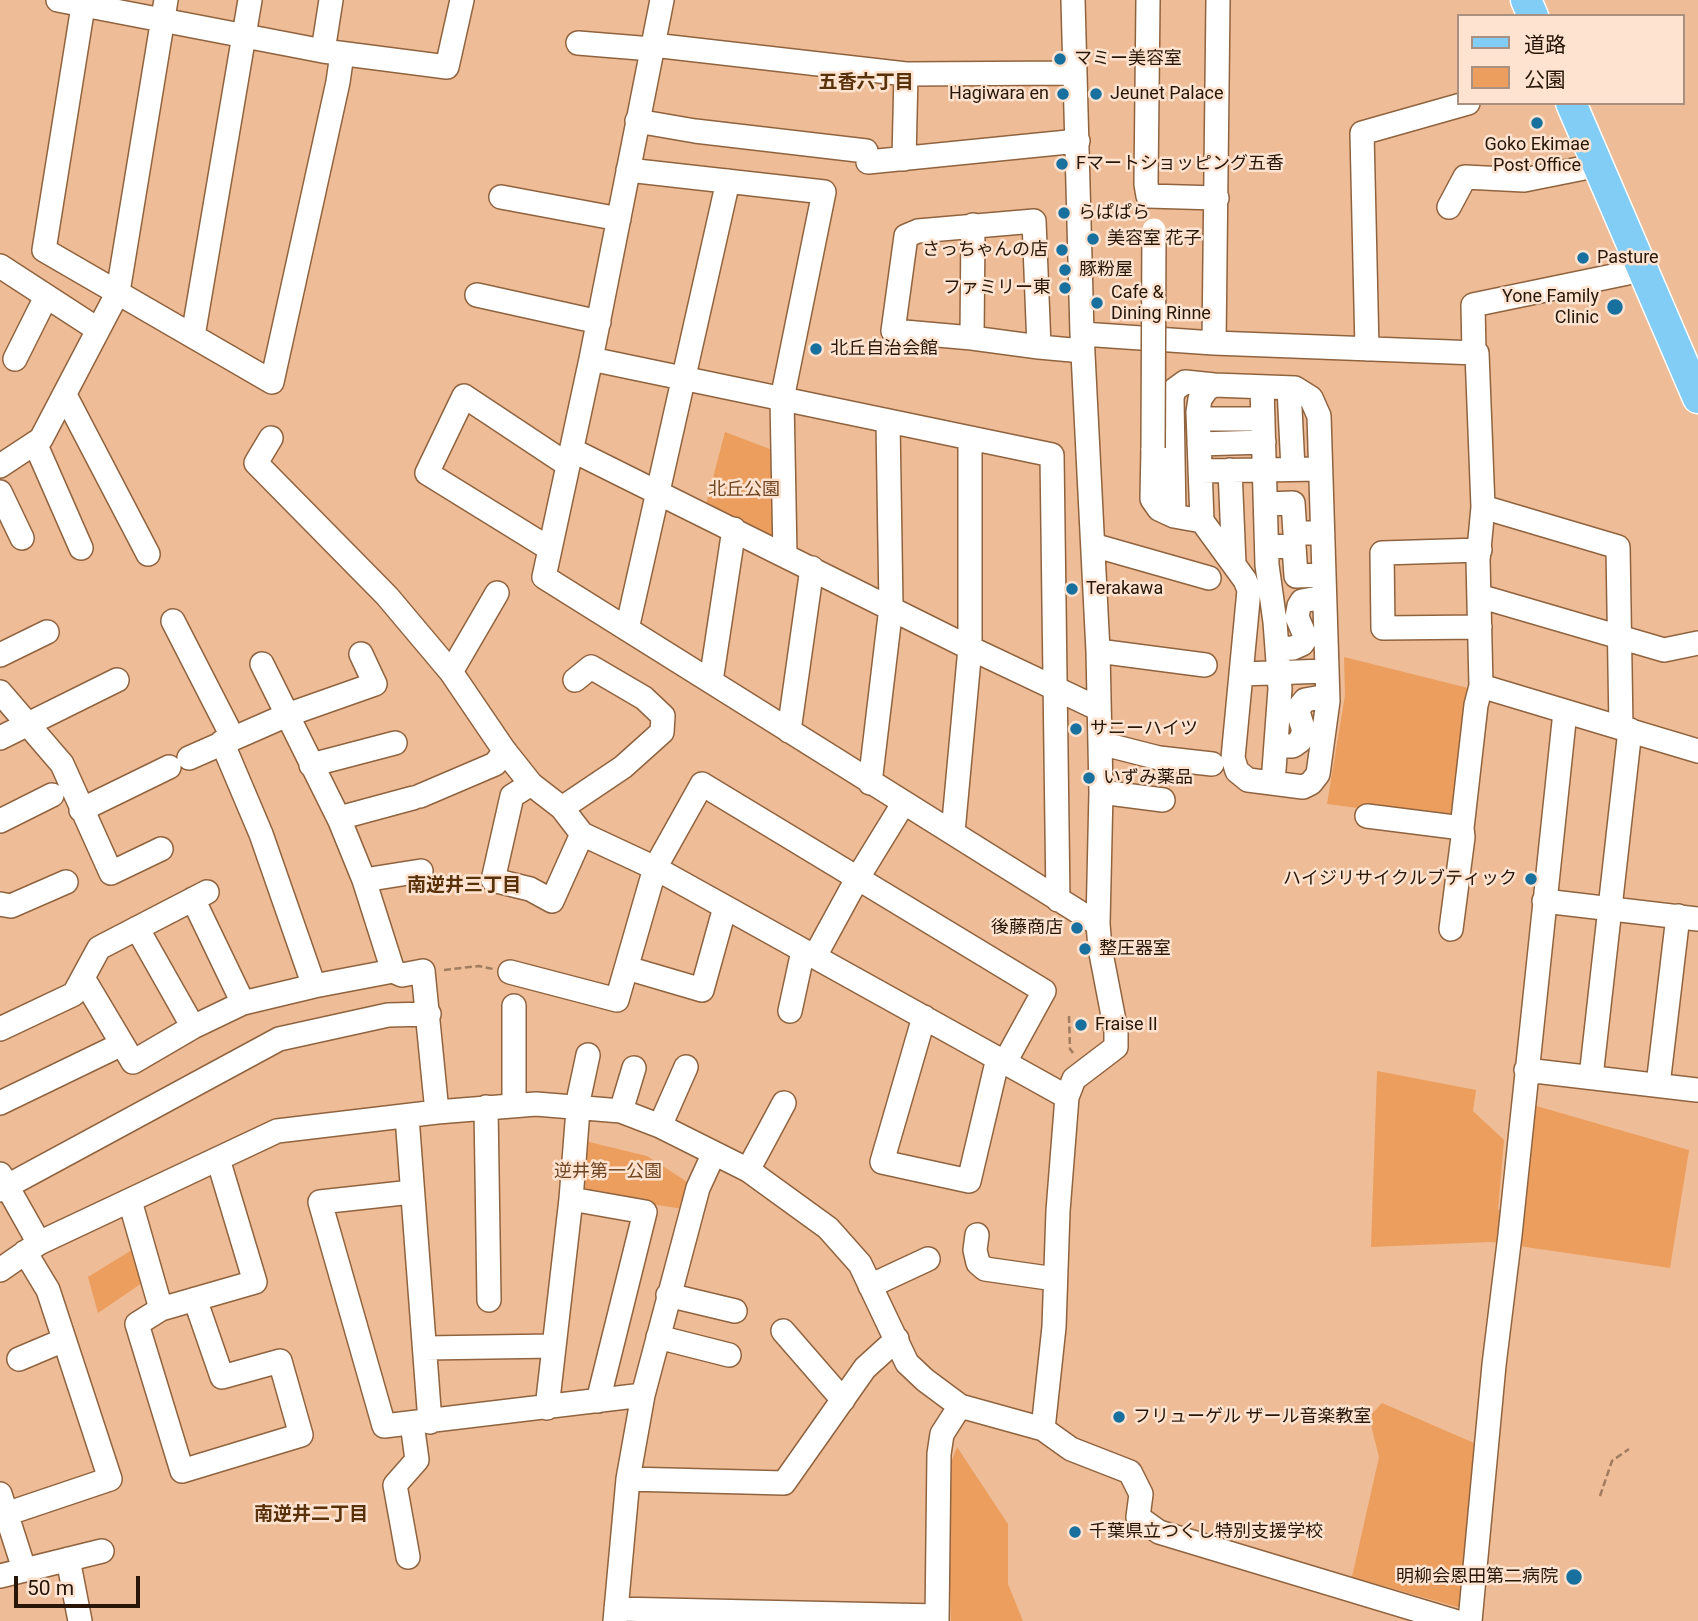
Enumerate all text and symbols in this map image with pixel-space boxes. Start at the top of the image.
legend [1456,14,1684,105]
text: 道路 [1524,33,1566,57]
place label: マミー美容室 [1074,48,1182,70]
marker: マミー美容室 [1052,51,1068,67]
text: 公園 [1524,68,1566,92]
district label: 五香六丁目 [819,72,913,94]
place label: Hagiwara en [949,83,1049,105]
place label: Jeunet Palace [1110,83,1223,105]
marker: Hagiwara en [1055,86,1071,102]
marker: Jeunet Palace [1088,86,1104,102]
marker: Goko Ekimae Post Office [1529,115,1545,131]
place label: Goko Ekimae Post Office [1484,134,1590,176]
place label: Fマートショッピング五香 [1076,153,1284,175]
marker: Fマートショッピング五香 [1054,156,1070,172]
place label: らぱぱら [1078,202,1150,224]
marker: らぱぱら [1056,205,1072,221]
place label: 美容室 花子 [1107,228,1201,250]
marker: 美容室 花子 [1085,231,1101,247]
place label: さっちゃんの店 [922,239,1048,261]
marker: さっちゃんの店 [1054,242,1070,258]
place label: Pasture [1597,247,1659,269]
marker: Pasture [1575,250,1591,266]
place label: 豚粉屋 [1079,259,1133,281]
marker: 豚粉屋 [1057,262,1073,278]
place label: ファミリー東 [943,277,1051,299]
marker: ファミリー東 [1057,280,1073,296]
place label: Cafe & Dining Rinne [1111,282,1211,324]
place label: Yone Family Clinic [1502,286,1599,328]
marker: Cafe & Dining Rinne [1089,295,1105,311]
marker: Yone Family Clinic [1605,297,1625,317]
place label: 北丘自治会館 [830,338,938,360]
marker: 北丘自治会館 [808,341,824,357]
park label: 北丘公園 [708,479,780,501]
place label: Terakawa [1086,578,1163,600]
marker: Terakawa [1064,581,1080,597]
place label: サニーハイツ [1090,718,1198,740]
marker: サニーハイツ [1068,721,1084,737]
place label: いずみ薬品 [1103,767,1193,789]
marker: いずみ薬品 [1081,770,1097,786]
place label: ハイジリサイクルブティック [1283,868,1517,890]
marker: ハイジリサイクルブティック [1523,871,1539,887]
district label: 南逆井三丁目 [407,875,521,897]
place label: 後藤商店 [991,917,1063,939]
marker: 後藤商店 [1069,920,1085,936]
place label: 整圧器室 [1099,938,1171,960]
marker: 整圧器室 [1077,941,1093,957]
place label: Fraise II [1095,1014,1158,1036]
marker: Fraise II [1073,1017,1089,1033]
park label: 逆井第一公園 [554,1161,662,1183]
place label: フリューゲル ザール音楽教室 [1133,1406,1371,1428]
marker: フリューゲル ザール音楽教室 [1111,1409,1127,1425]
district label: 南逆井二丁目 [254,1504,368,1526]
place label: 千葉県立つくし特別支援学校 [1089,1521,1323,1543]
marker: 千葉県立つくし特別支援学校 [1067,1524,1083,1540]
scale bar [18,1562,144,1606]
place label: 明柳会恩田第二病院 [1396,1566,1558,1588]
marker: 明柳会恩田第二病院 [1564,1567,1584,1587]
text: 50 m [27,1576,74,1600]

